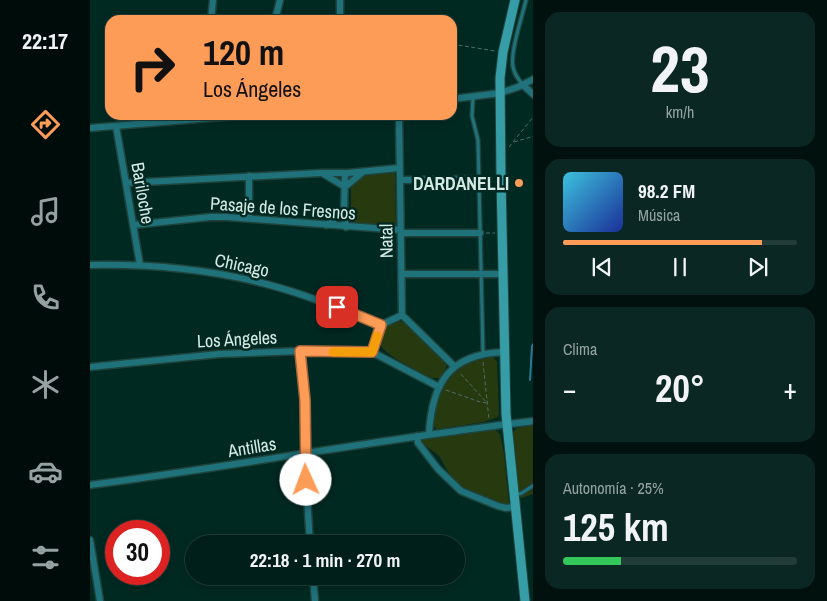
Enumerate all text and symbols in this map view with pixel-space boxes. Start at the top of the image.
text: 23 [650,25,710,112]
text: 22:17 [22,26,68,56]
text: 120 m [203,29,284,76]
icon: right [120,35,185,100]
text: Los Ángeles [203,74,301,104]
text: km/h [666,101,694,123]
icon: directions [28,107,63,142]
street label: Bariloche [125,160,161,226]
place label: DARDANELLI [413,171,509,196]
marker: DARDANELLI [513,177,525,189]
text: 98.2 FM [638,178,695,204]
street label: Pasaje de los Fresnos [209,190,357,226]
icon: music [28,194,63,229]
text: Música [638,204,680,226]
street label: Natal [373,224,399,258]
street label: Chicago [213,247,271,283]
icon: previous [588,253,616,281]
icon: pause [666,253,694,281]
icon: next [744,253,772,281]
icon: phone [28,280,63,315]
pin [316,286,358,328]
icon: arrive [323,293,351,321]
street label: Los Ángeles [196,324,278,354]
text: Clima [563,338,597,360]
text: 20° [655,363,705,414]
icon: climate [28,367,63,402]
text: − [563,370,576,408]
text: + [784,370,797,408]
street label: Antillas [225,431,278,463]
position arrow [279,453,331,505]
icon: car [28,454,63,489]
text: Autonomía · 25% [563,477,664,499]
text: 125 km [563,502,669,553]
speed limit sign: 30 [105,520,170,585]
icon: filters [28,540,63,575]
text: 22:18 · 1 min · 270 m [250,547,400,573]

